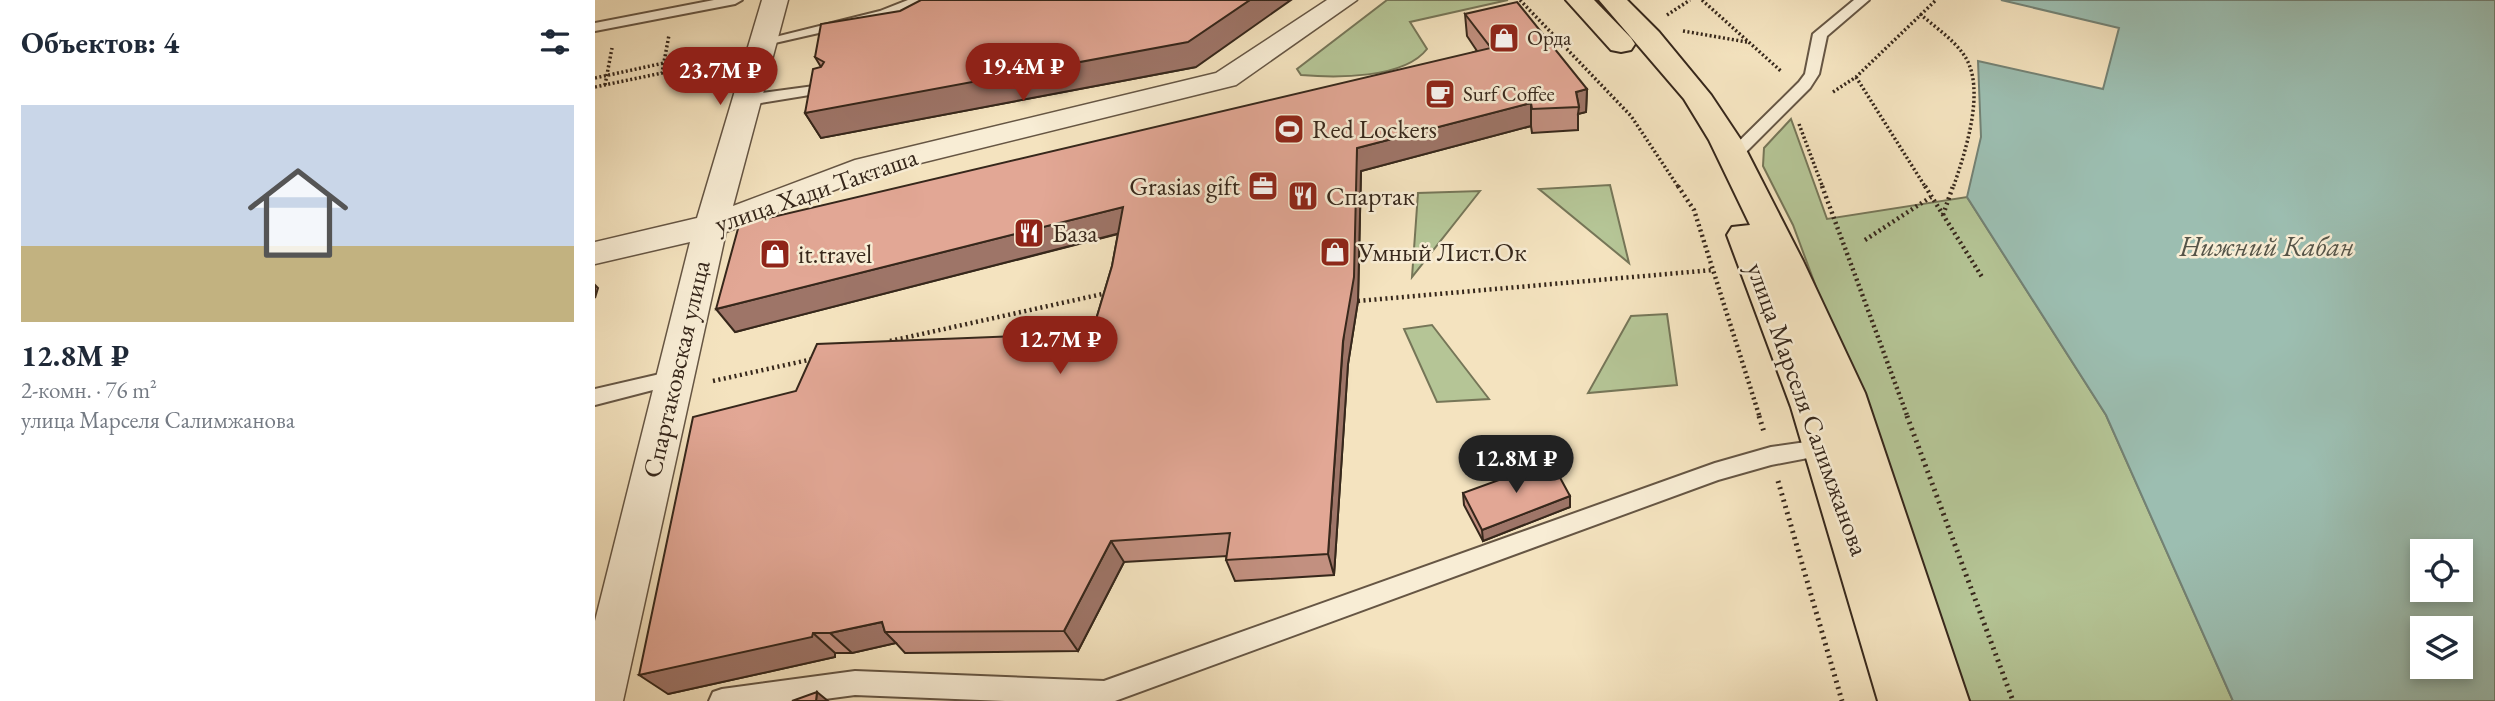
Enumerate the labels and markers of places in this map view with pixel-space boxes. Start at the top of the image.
shop icon: Орда [1487,21,1521,55]
place label: Орда [1527,24,1572,51]
pin: 19.4M ₽ [958,43,1088,103]
pin: 23.7M ₽ [655,48,785,107]
cafe icon: Surf Coffee [1423,77,1457,111]
place label: Surf Coffee [1463,80,1555,107]
sports icon: Red Lockers [1272,112,1306,146]
place label: Red Lockers [1312,112,1437,146]
place label: Grasias gift [1129,169,1240,203]
office icon: Grasias gift [1246,169,1280,203]
restaurant icon: Спартак [1286,179,1320,213]
place label: Спартак [1326,179,1415,213]
restaurant icon: База [1012,216,1046,250]
place label: База [1052,216,1098,250]
shop icon: Умный Лист.Ок [1318,235,1352,269]
place label: Умный Лист.Ок [1357,235,1527,269]
shop icon: it.travel [758,237,792,271]
place label: it.travel [798,237,872,271]
pin: 12.7M ₽ [995,316,1125,376]
pin: 12.8M ₽ [1451,435,1581,495]

